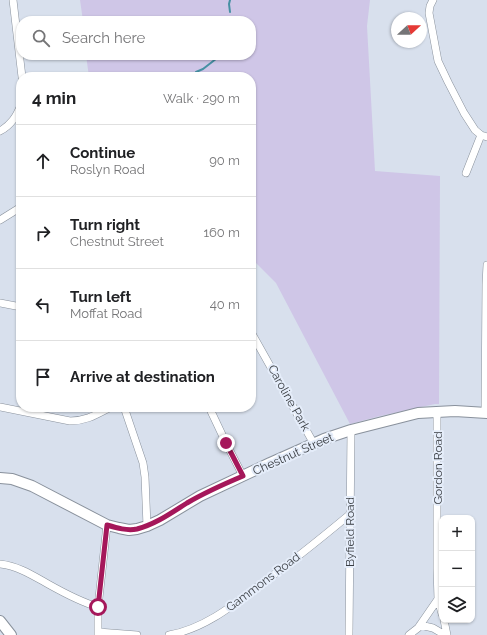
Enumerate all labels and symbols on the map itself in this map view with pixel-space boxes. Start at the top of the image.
north arrow [391,12,427,48]
street label: Caroline Park [265,362,313,434]
street label: Chestnut Street [251,430,335,478]
street label: Gordon Road [431,431,445,505]
route end [217,434,235,452]
street label: Byfield Road [343,497,357,567]
street label: Gammons Road [223,550,303,614]
route start [89,598,107,616]

